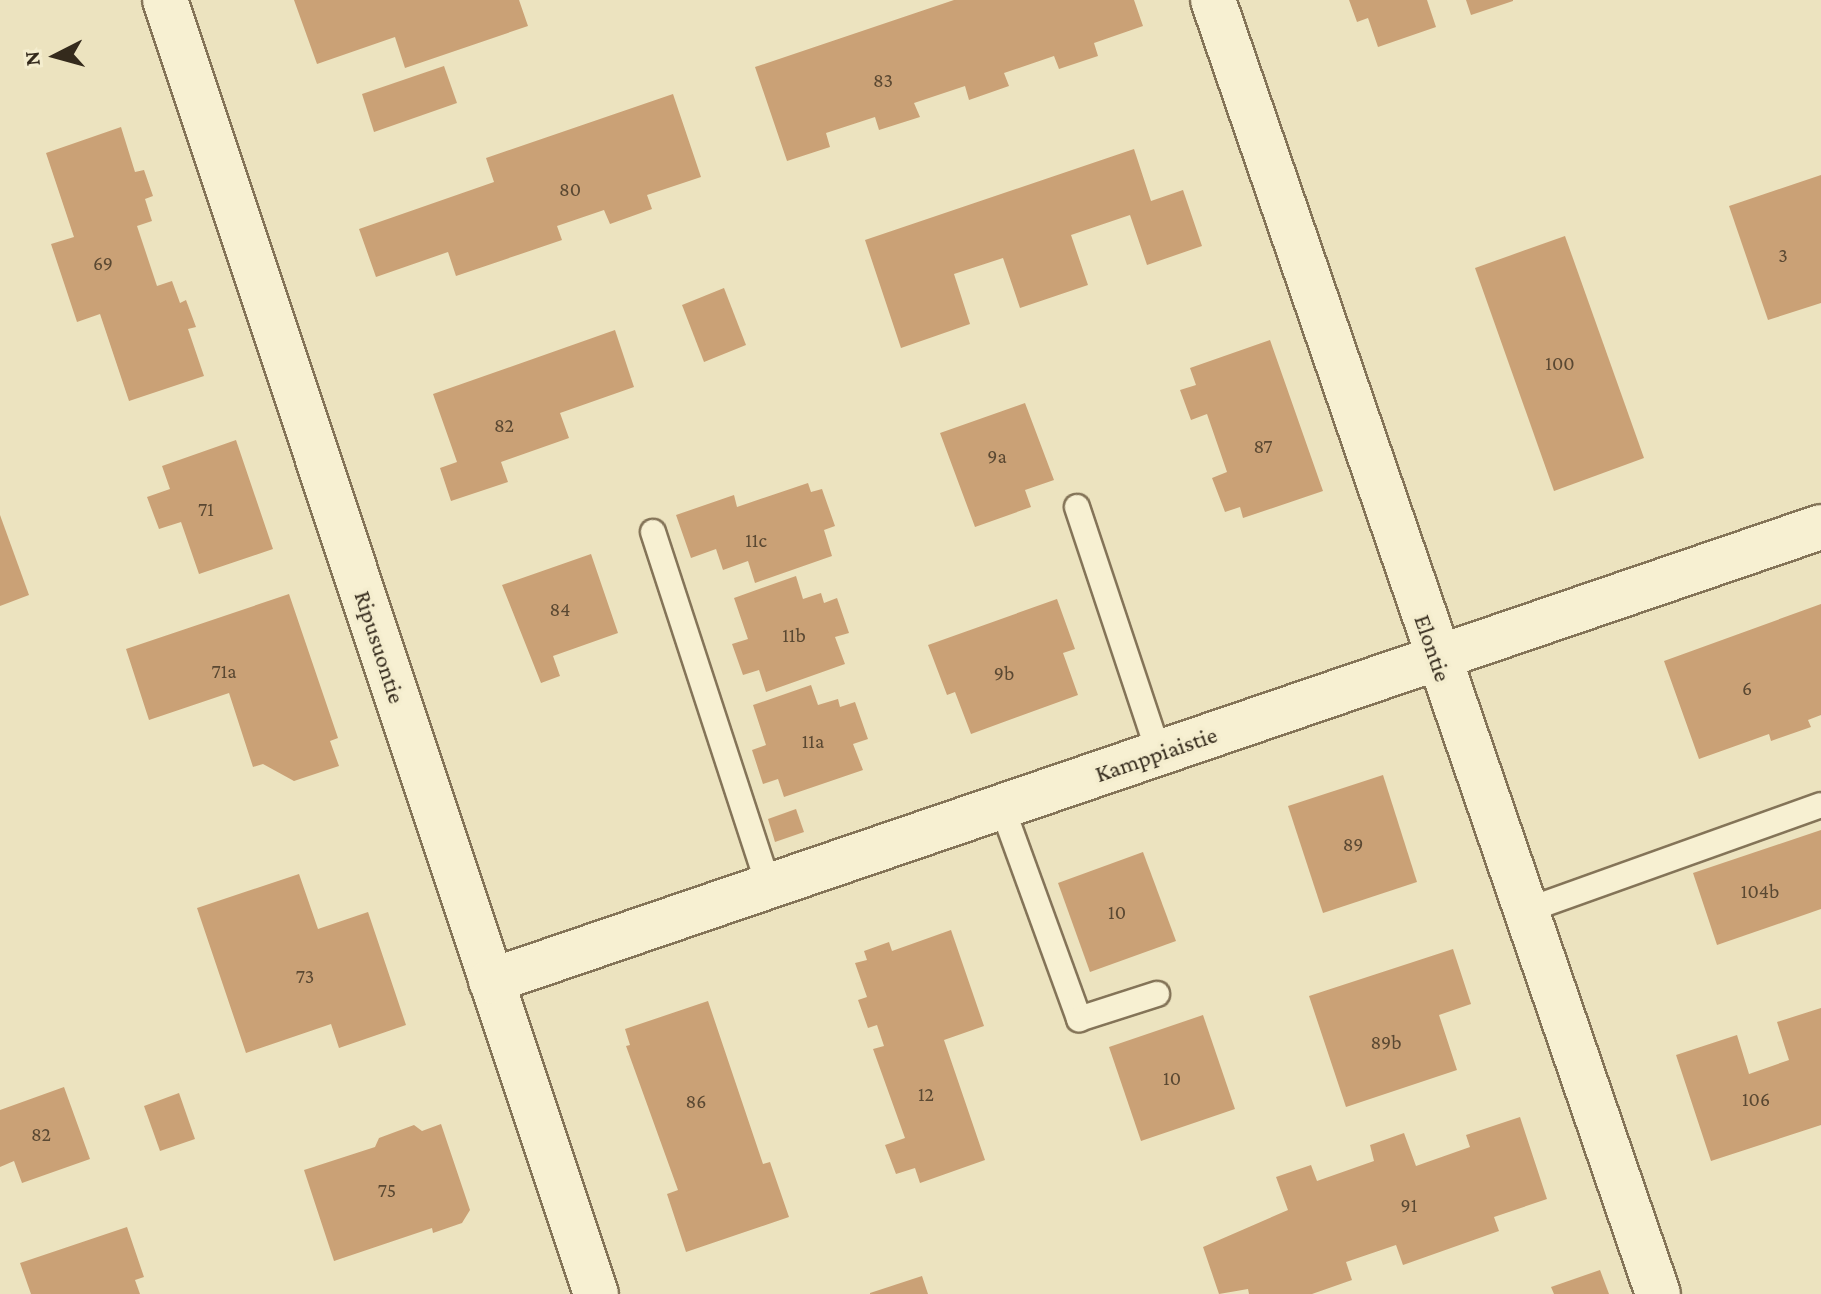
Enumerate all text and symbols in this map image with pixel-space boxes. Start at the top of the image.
north arrow [16,16,96,96]
text: N [18,50,45,67]
house number: 83 [873,68,893,92]
house number: 80 [559,177,581,201]
house number: 3 [1778,243,1788,267]
house number: 69 [93,251,113,275]
house number: 100 [1545,351,1575,375]
house number: 82 [494,413,514,437]
house number: 87 [1253,434,1273,458]
house number: 9a [987,444,1007,468]
house number: 71 [198,497,214,521]
house number: 11c [745,528,767,552]
street label: Ripusuontie [348,587,412,707]
house number: 84 [550,597,570,621]
street label: Elontie [1408,611,1458,685]
house number: 11b [782,623,806,647]
house number: 71a [211,659,237,683]
house number: 9b [994,661,1014,685]
house number: 6 [1742,676,1752,700]
street label: Kamppiaistie [1091,720,1221,788]
house number: 11a [802,729,824,753]
house number: 89 [1343,832,1363,856]
house number: 104b [1741,879,1779,903]
house number: 10 [1108,900,1126,924]
house number: 73 [296,964,314,988]
house number: 89b [1371,1030,1401,1054]
house number: 10 [1163,1066,1181,1090]
house number: 12 [918,1082,934,1106]
house number: 106 [1742,1087,1770,1111]
house number: 86 [686,1089,706,1113]
house number: 82 [31,1122,51,1146]
house number: 75 [378,1178,396,1202]
house number: 91 [1401,1193,1417,1217]

